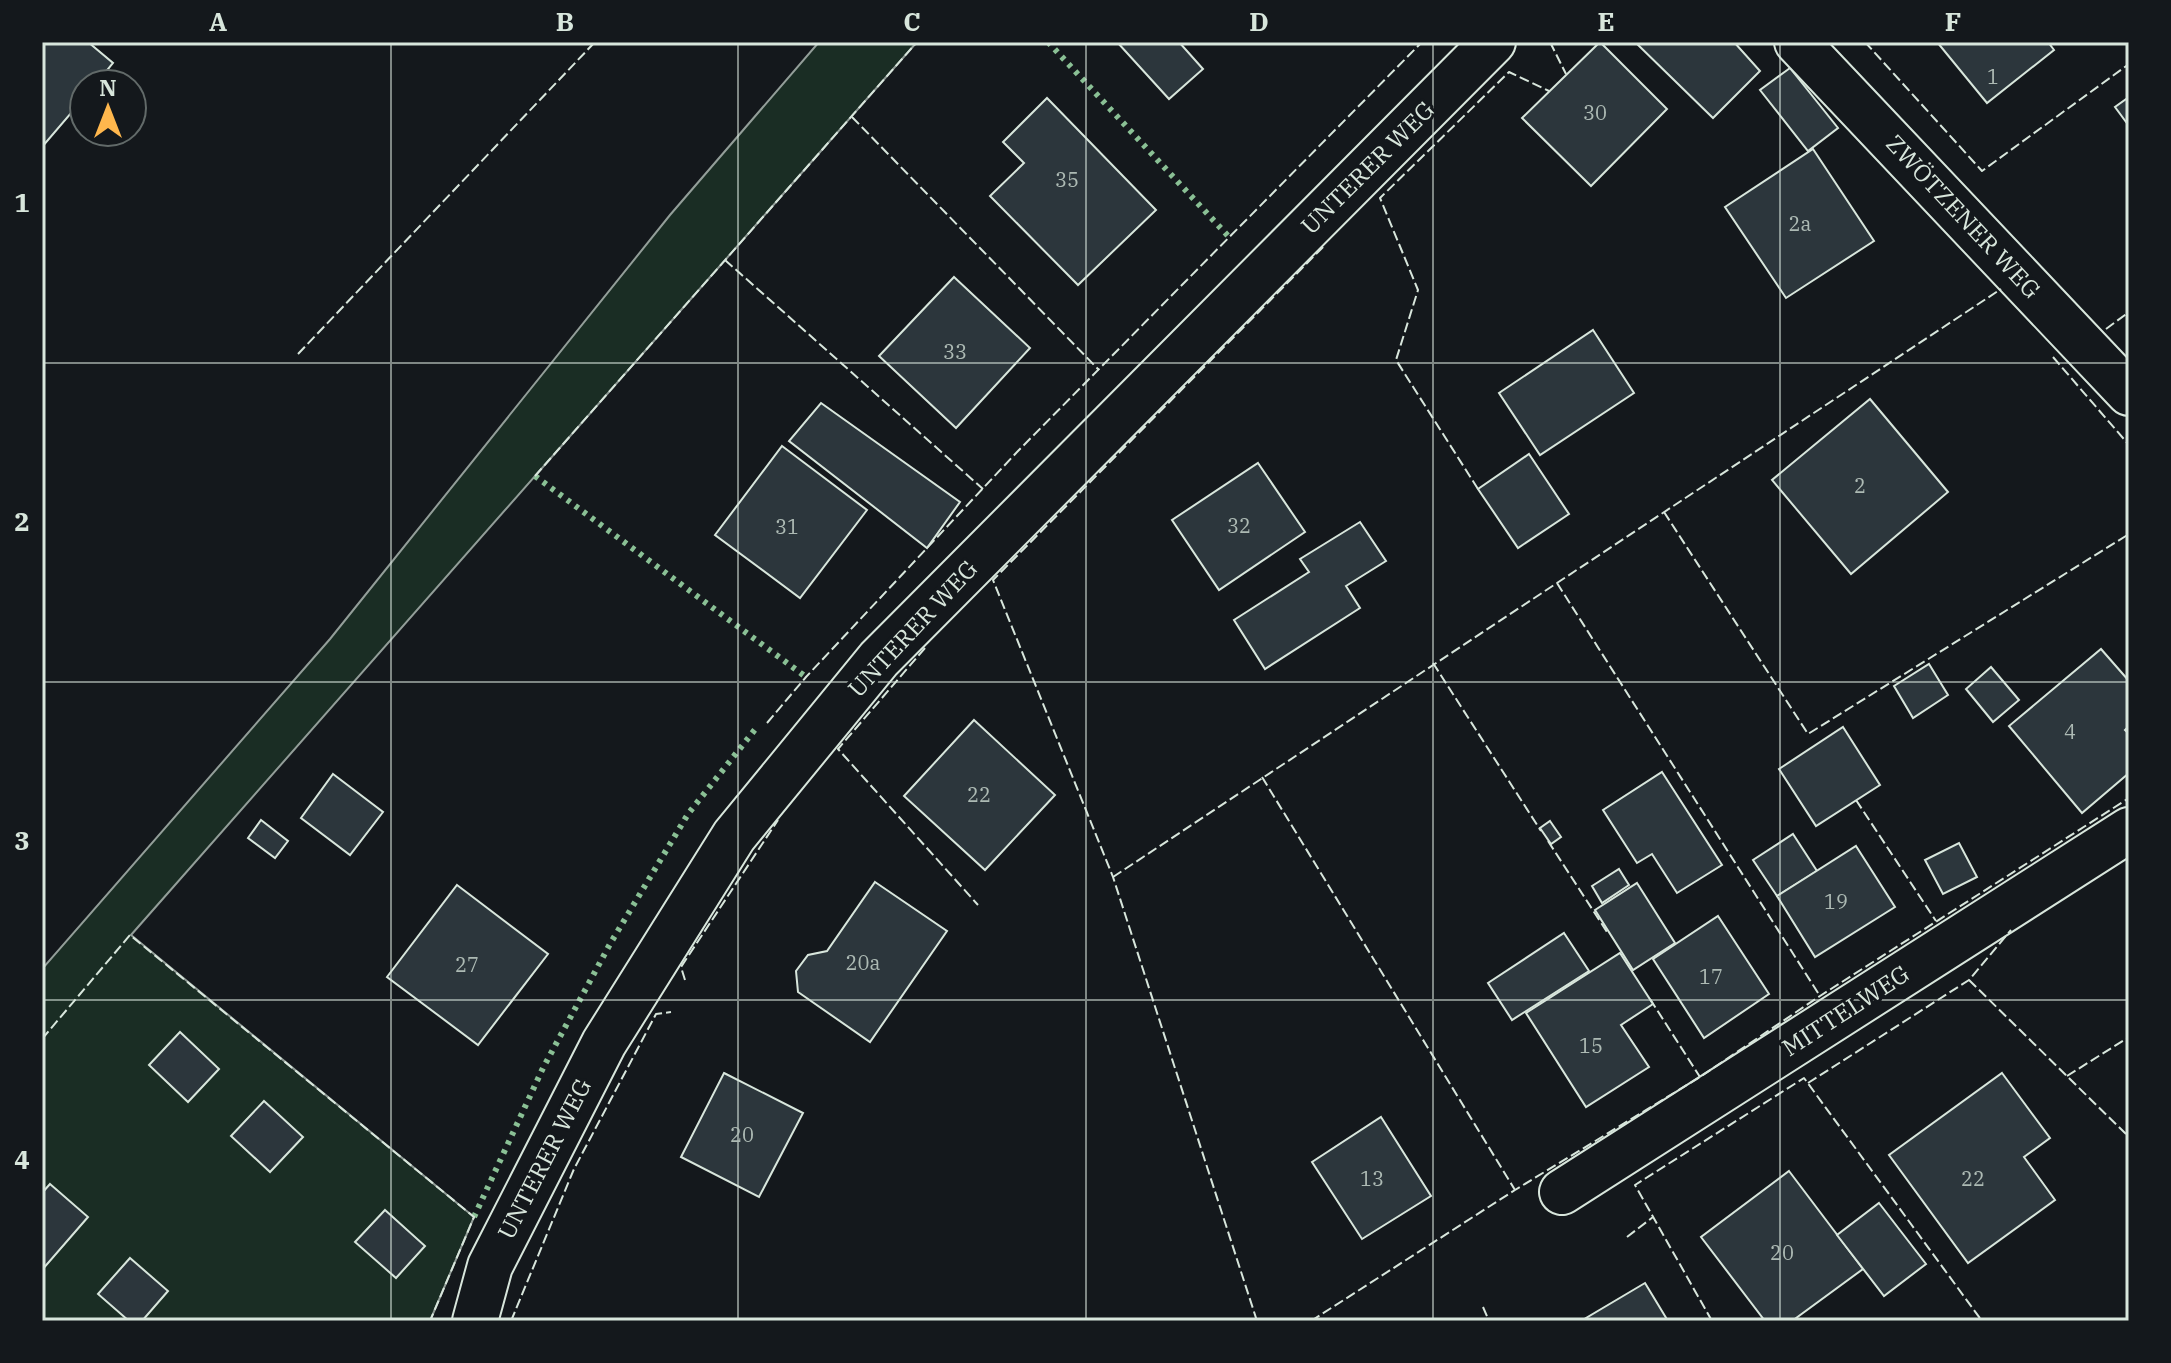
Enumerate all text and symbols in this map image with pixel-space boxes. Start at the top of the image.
text: A [209,4,227,38]
text: B [556,4,574,38]
text: C [903,4,921,38]
text: D [1249,4,1269,38]
text: E [1597,4,1615,38]
text: F [1945,4,1961,38]
house number: 1 [1987,63,1999,90]
north arrow [68,68,148,148]
text: N [99,73,117,102]
street label: UNTERER WEG [1294,94,1441,241]
house number: 30 [1583,99,1607,126]
street label: ZWÖTZENER WEG [1879,127,2048,305]
house number: 35 [1055,166,1079,193]
text: 1 [14,185,30,219]
house number: 2a [1789,210,1812,237]
house number: 33 [943,338,967,365]
house number: 2 [1854,472,1866,499]
text: 2 [14,504,30,538]
house number: 32 [1227,512,1251,539]
house number: 31 [775,513,799,540]
street label: UNTERER WEG [840,553,984,704]
house number: 4 [2064,718,2076,745]
house number: 22 [967,781,991,808]
text: 3 [14,823,30,857]
house number: 19 [1824,888,1848,915]
house number: 20a [846,949,881,976]
house number: 27 [455,951,479,978]
street label: MITTELWEG [1776,957,1915,1063]
house number: 17 [1699,963,1723,990]
house number: 15 [1579,1032,1603,1059]
street label: UNTERER WEG [490,1073,598,1244]
house number: 20 [730,1121,754,1148]
text: 4 [14,1142,30,1176]
house number: 13 [1360,1165,1384,1192]
house number: 22 [1961,1165,1985,1192]
house number: 20 [1770,1239,1794,1266]

